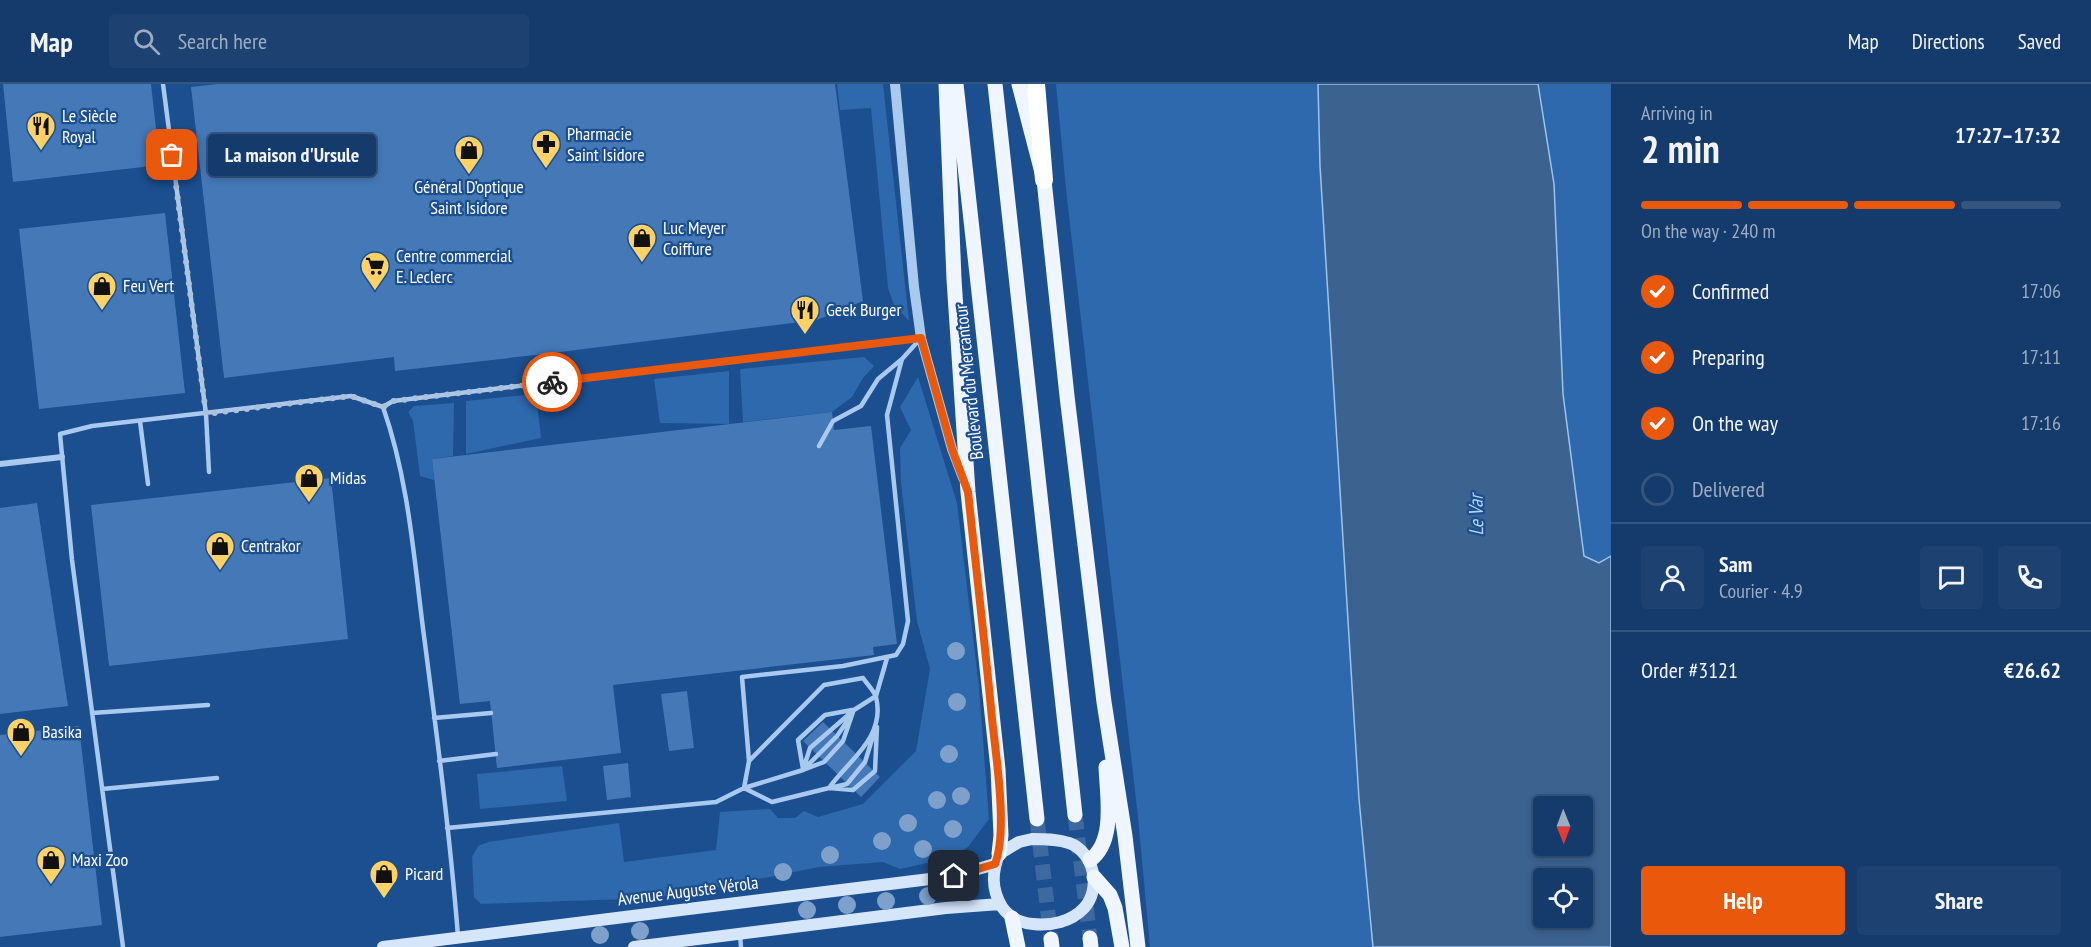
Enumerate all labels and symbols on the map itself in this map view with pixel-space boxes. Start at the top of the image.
place label: Le Siècle Royal [62,104,117,148]
restaurant icon: Le Siècle Royal [25,110,57,152]
place label: Pharmacie Saint Isidore [567,122,645,166]
pharmacy icon: Pharmacie Saint Isidore [530,128,562,170]
pin [146,129,197,180]
callout: La maison d'Ursule [208,134,376,176]
shop icon: Général D’optique Saint Isidore [453,134,485,176]
place label: Général D’optique Saint Isidore [414,175,524,219]
place label: Luc Meyer Coiffure [663,216,726,260]
shop icon: Luc Meyer Coiffure [626,222,658,264]
place label: Centre commercial E. Leclerc [396,244,512,288]
supermarket icon: Centre commercial E. Leclerc [359,250,391,292]
shop icon: Feu Vert [86,270,118,312]
place label: Feu Vert [123,274,174,297]
restaurant icon: Geek Burger [789,294,821,336]
place label: Geek Burger [826,298,901,321]
street label: Boulevard du Mercantour [949,303,988,461]
courier [522,352,582,412]
shop icon: Midas [293,462,325,504]
place label: Midas [330,466,366,489]
water label: Le Var [1463,492,1489,536]
shop icon: Centrakor [204,530,236,572]
place label: Centrakor [241,534,301,557]
shop icon: Basika [5,716,37,758]
place label: Basika [42,720,82,743]
north arrow [1533,796,1593,856]
shop icon: Maxi Zoo [35,844,67,886]
place label: Maxi Zoo [72,848,128,871]
pin [928,850,979,901]
shop icon: Picard [368,858,400,900]
place label: Picard [405,862,443,885]
street label: Avenue Auguste Vérola [616,870,760,911]

